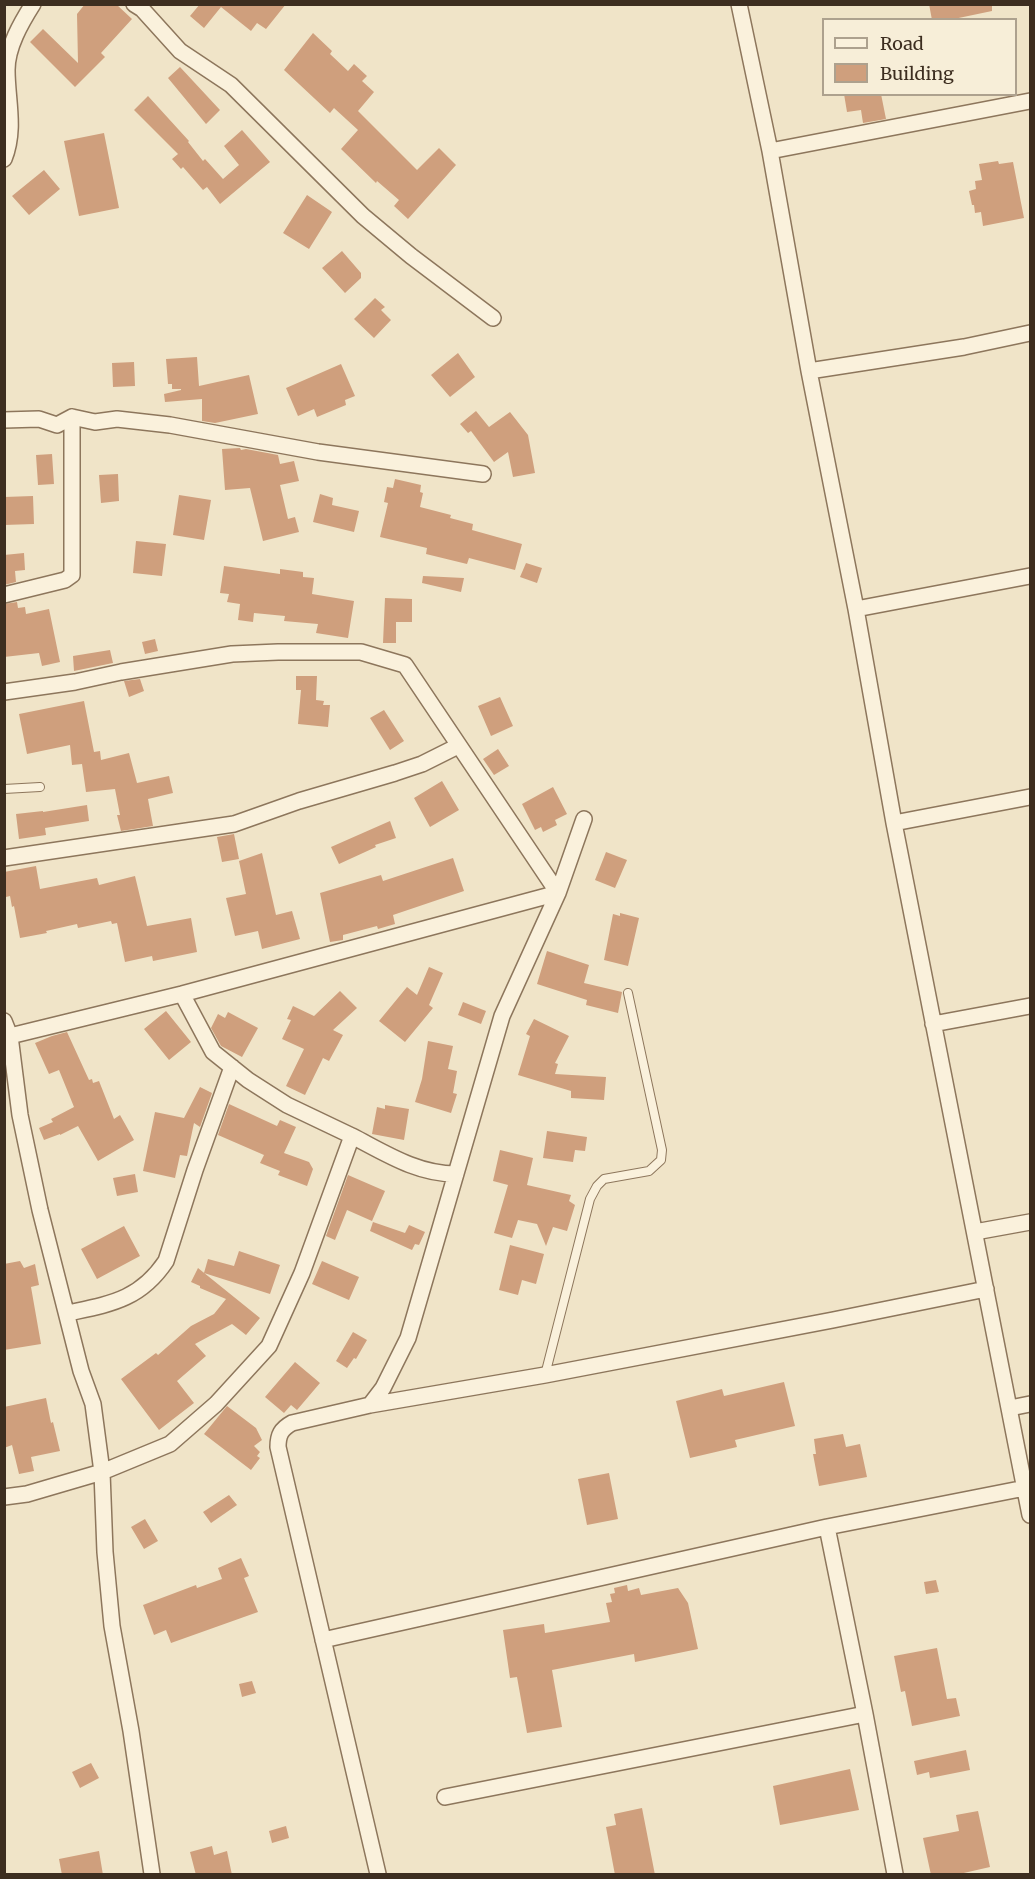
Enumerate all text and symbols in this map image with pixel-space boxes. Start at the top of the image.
legend [822,18,1017,96]
text: Road [880,32,924,55]
text: Building [880,62,954,85]

